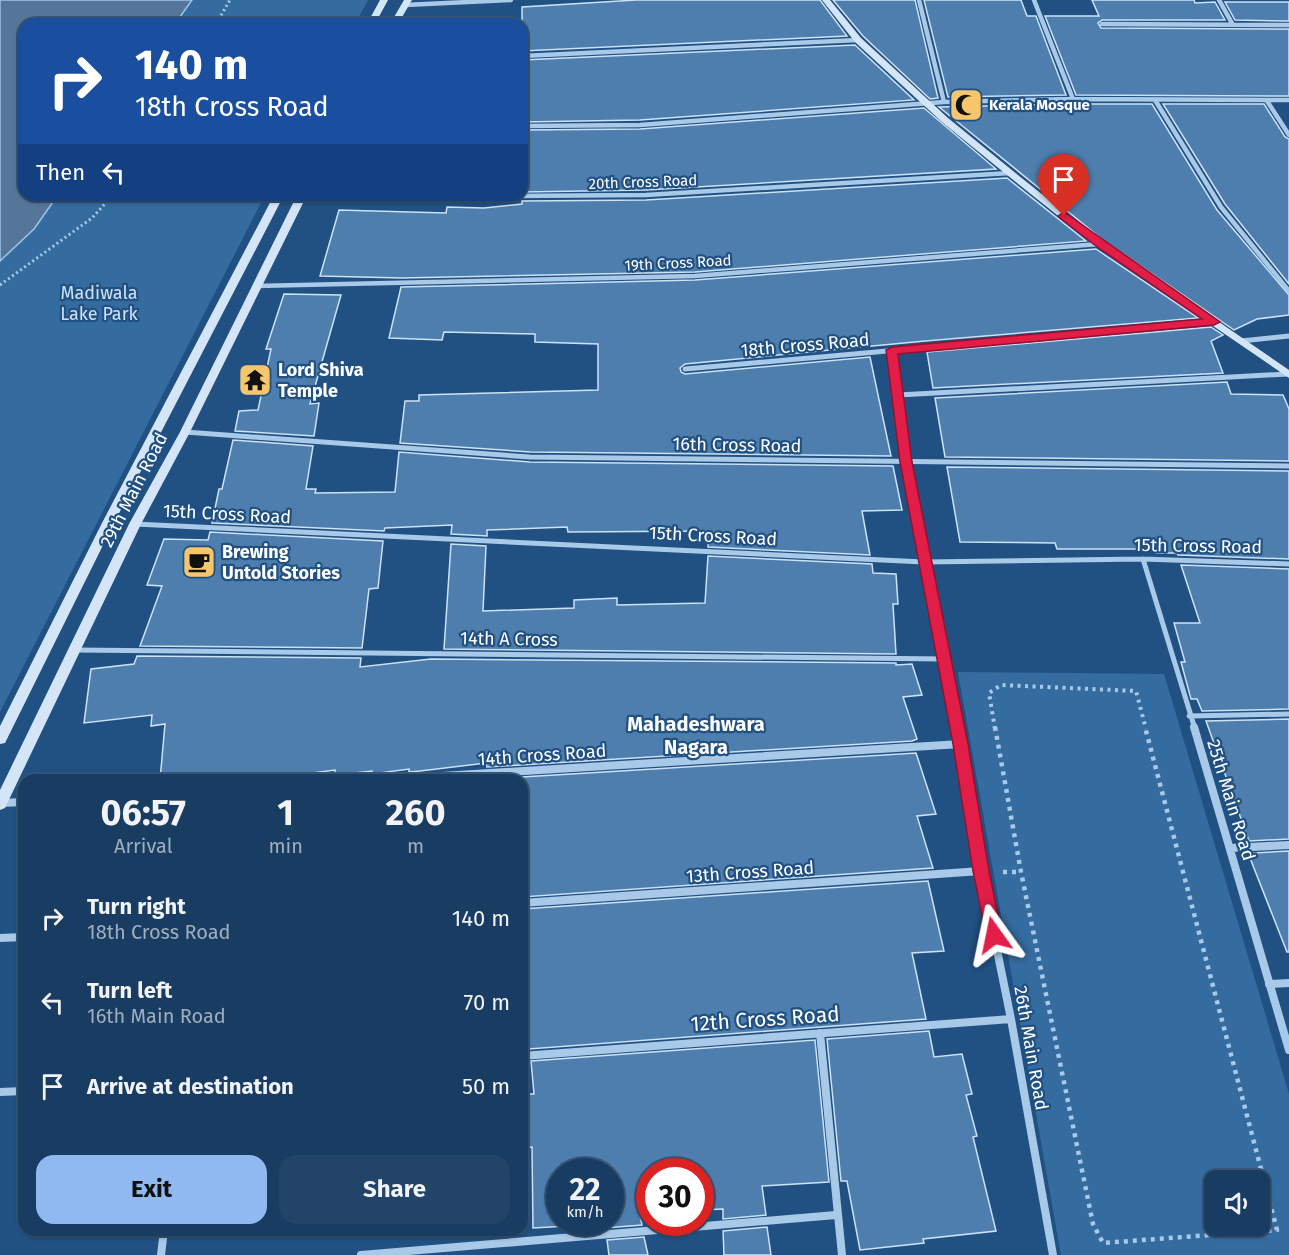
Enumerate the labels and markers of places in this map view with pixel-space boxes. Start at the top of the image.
mosque icon: Kerala Mosque [948,87,984,123]
place label: Kerala Mosque [989,96,1090,114]
pin [1038,154,1089,216]
place label: Lord Shiva Temple [278,359,364,402]
temple icon: Lord Shiva Temple [237,362,273,398]
place label: Brewing Untold Stories [222,541,340,584]
cafe icon: Brewing Untold Stories [181,544,217,580]

